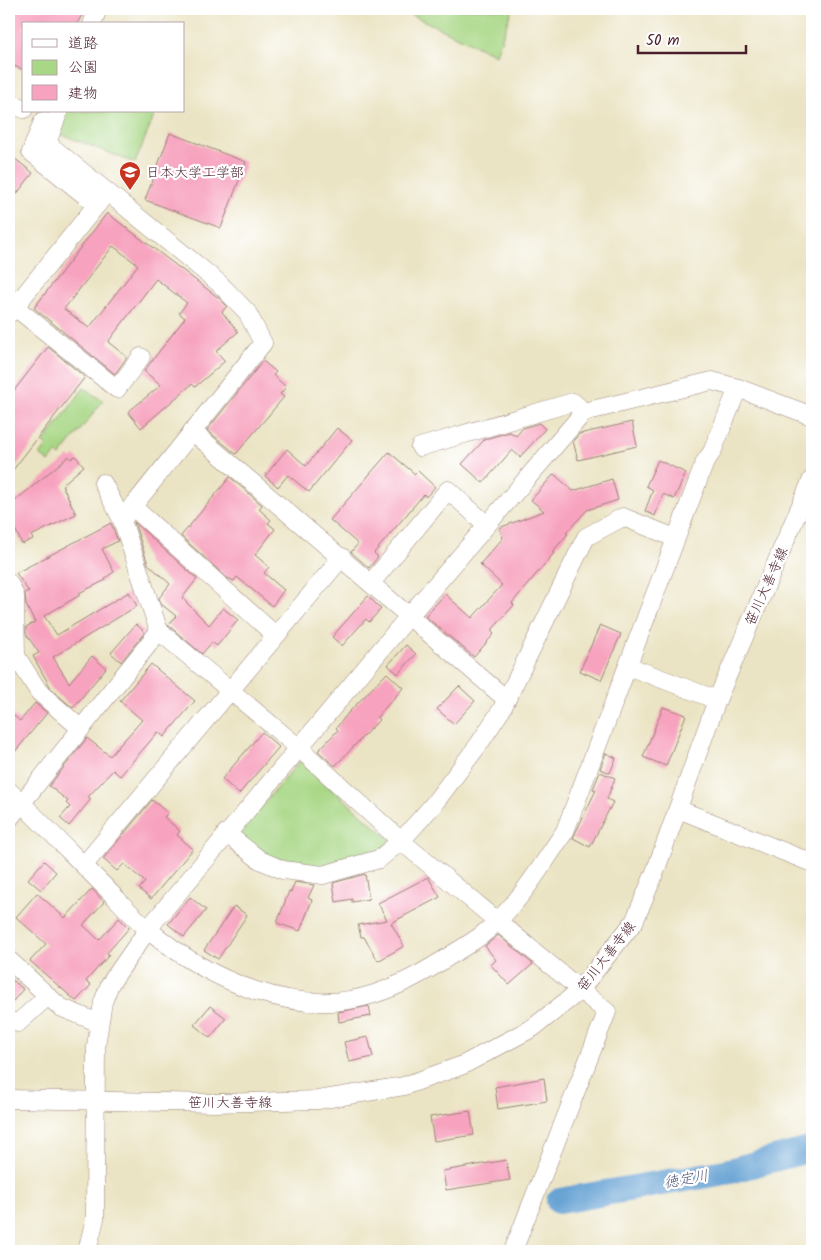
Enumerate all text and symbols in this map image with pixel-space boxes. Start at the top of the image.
legend [22,22,185,112]
scale bar [638,22,746,54]
text: 50 m [646,29,680,53]
text: 道路 [68,32,98,56]
text: 公園 [68,56,98,80]
text: 建物 [68,82,98,106]
school or university icon: 日本大学工学部 [118,160,142,191]
place label: 日本大学工学部 [146,162,244,184]
street label: 笹川大善寺線 [740,544,794,629]
street label: 笹川大善寺線 [572,917,641,996]
street label: 笹川大善寺線 [188,1092,272,1114]
water label: 徳定川 [662,1164,710,1196]

